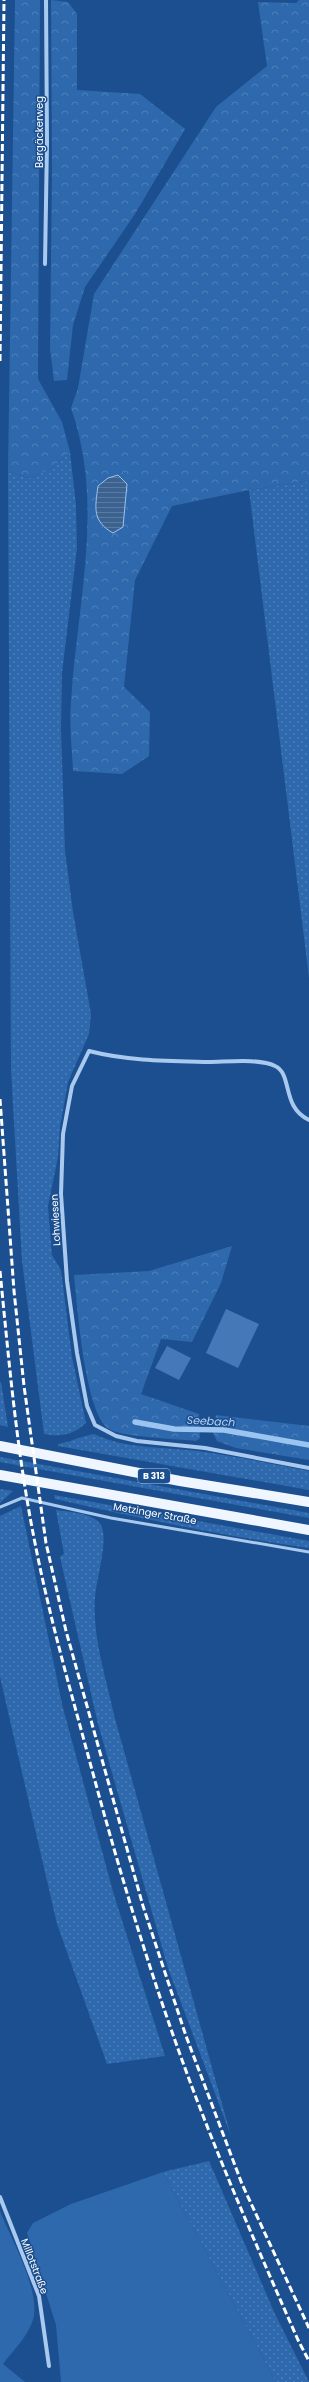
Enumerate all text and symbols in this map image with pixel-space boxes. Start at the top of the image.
street label: Bergäckerweg [32,96,47,168]
street label: Lohwiesen [47,1194,64,1246]
water label: Seebach [186,1412,236,1430]
road number: B 313 [138,1469,170,1483]
street label: Metzinger Straße [112,1499,198,1528]
street label: Millotstraße [17,2236,52,2296]

